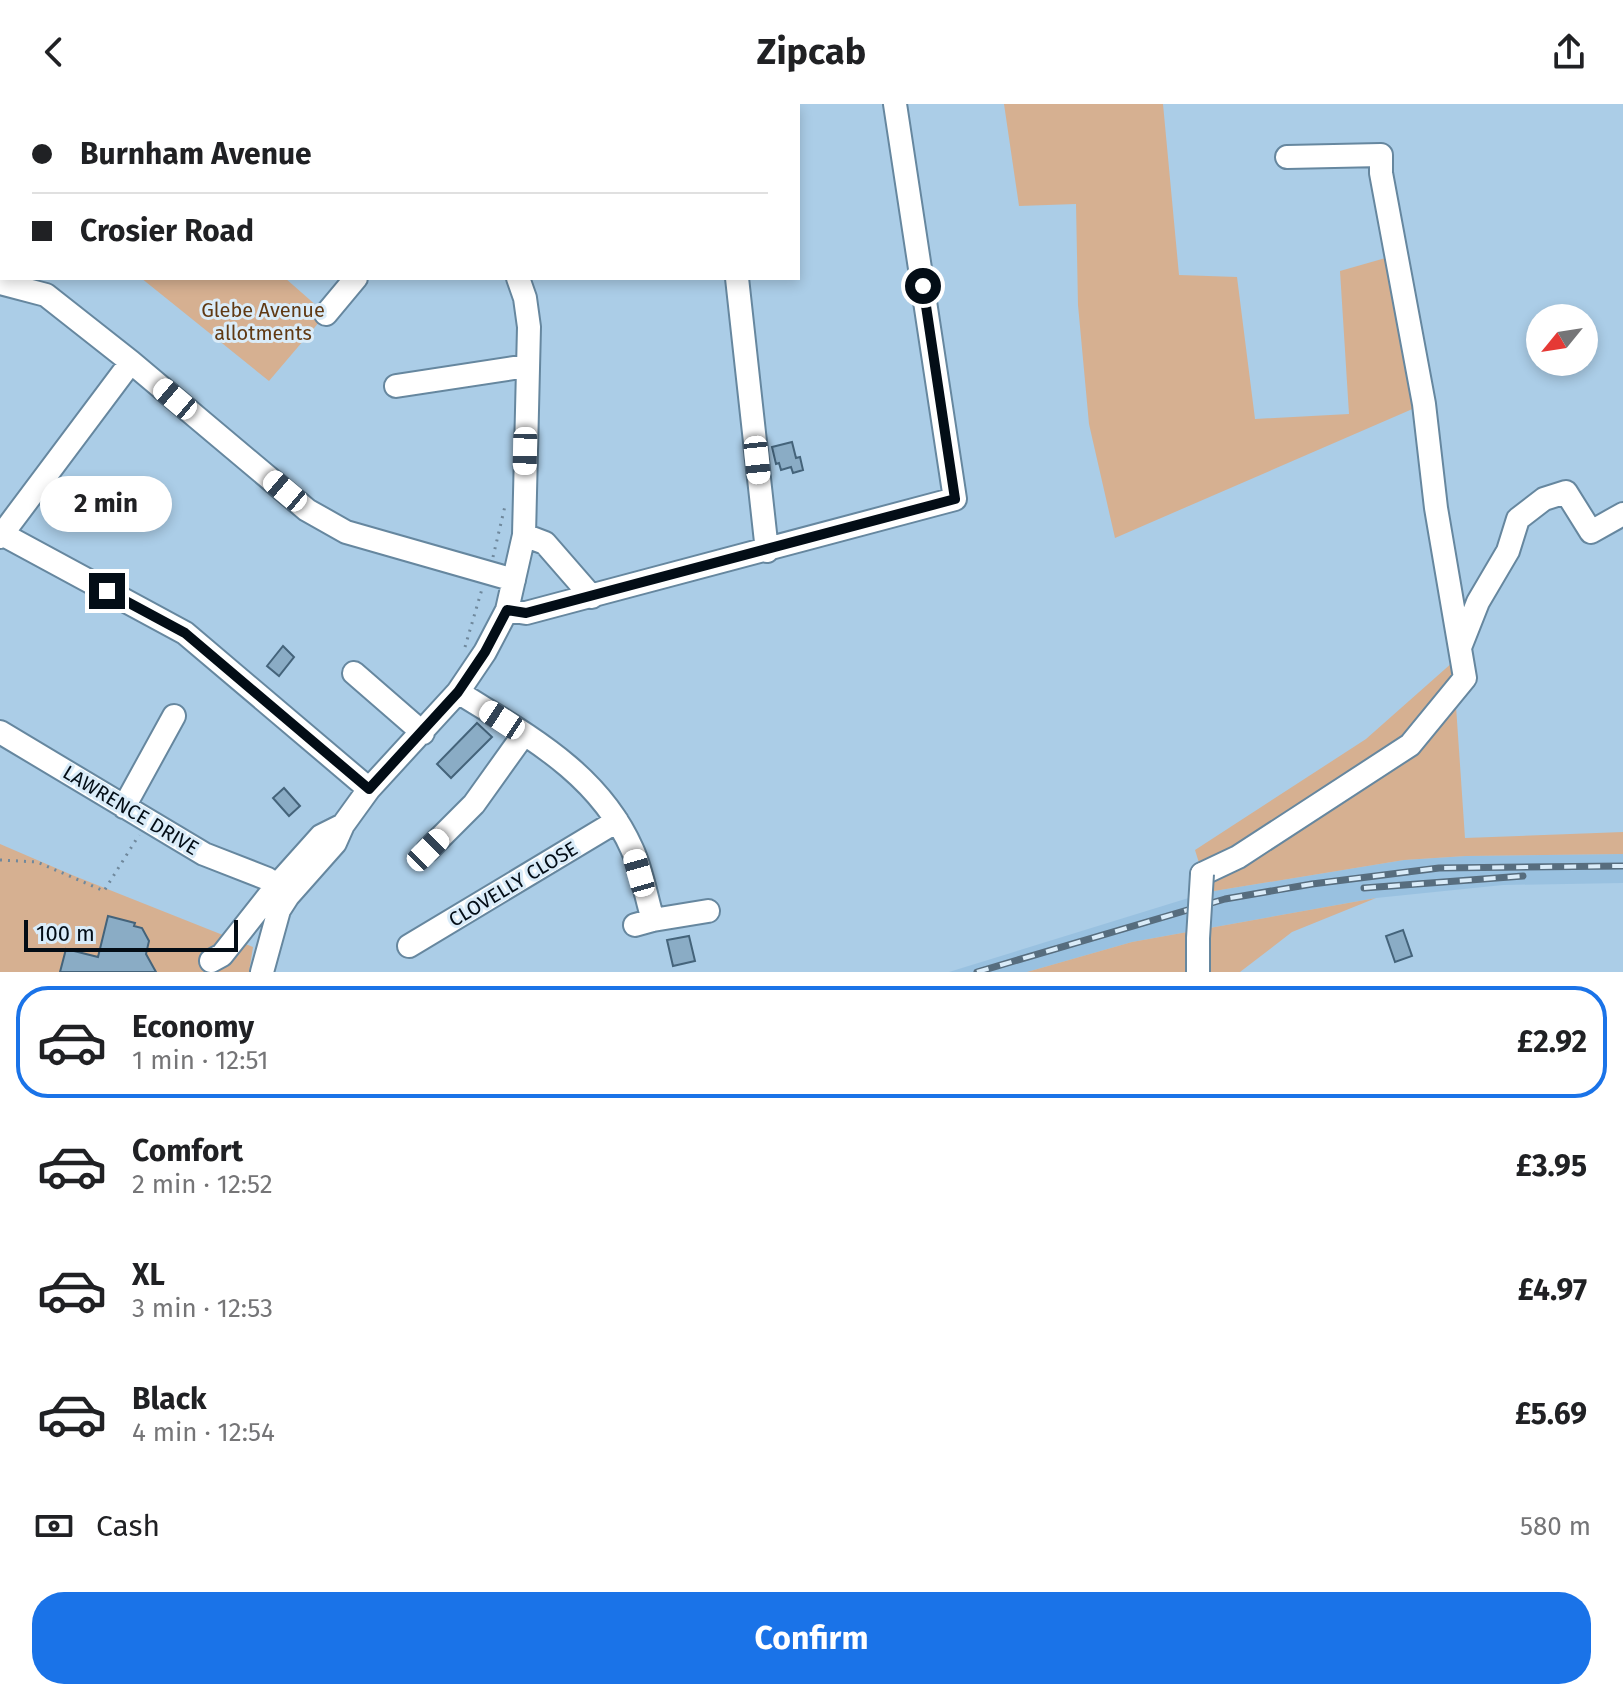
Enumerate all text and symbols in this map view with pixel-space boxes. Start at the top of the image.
icon: back [32,30,76,74]
text: Zipcab [757,30,866,74]
icon: share [1547,30,1591,74]
text: Burnham Avenue [80,136,312,172]
text: Crosier Road [80,213,254,249]
route start [905,268,941,304]
park label: Glebe Avenue allotments [201,298,325,345]
north arrow [1526,304,1598,376]
map controls [1526,304,1598,376]
car [149,374,201,424]
car [513,427,537,475]
car [743,435,771,485]
car [259,466,311,516]
callout: 2 min [41,475,173,531]
text: 2 min [74,488,138,519]
route end [89,573,125,609]
car [475,697,529,743]
street label: LAWRENCE DRIVE [59,760,203,860]
car [403,825,453,875]
street label: CLOVELLY CLOSE [444,836,582,932]
car [621,847,657,899]
scale bar [24,916,238,952]
text: 100 m [36,920,95,947]
icon: car [36,1006,108,1078]
text: Economy [132,1009,254,1045]
text: £2.92 [1517,1024,1587,1060]
text: 1 min · 12:51 [132,1045,268,1076]
icon: car [36,1130,108,1202]
text: Comfort [132,1133,243,1169]
text: £3.95 [1516,1148,1587,1184]
text: 2 min · 12:52 [132,1169,273,1200]
icon: car [36,1254,108,1326]
text: XL [132,1257,165,1293]
text: £4.97 [1518,1272,1587,1308]
text: 3 min · 12:53 [132,1293,273,1324]
icon: car [36,1378,108,1450]
text: Black [132,1381,207,1417]
text: £5.69 [1515,1396,1587,1432]
text: 4 min · 12:54 [132,1417,275,1448]
icon: cash [32,1504,76,1548]
text: Cash [96,1508,160,1544]
text: 580 m [1520,1511,1591,1542]
button: Confirm [32,1592,1591,1684]

